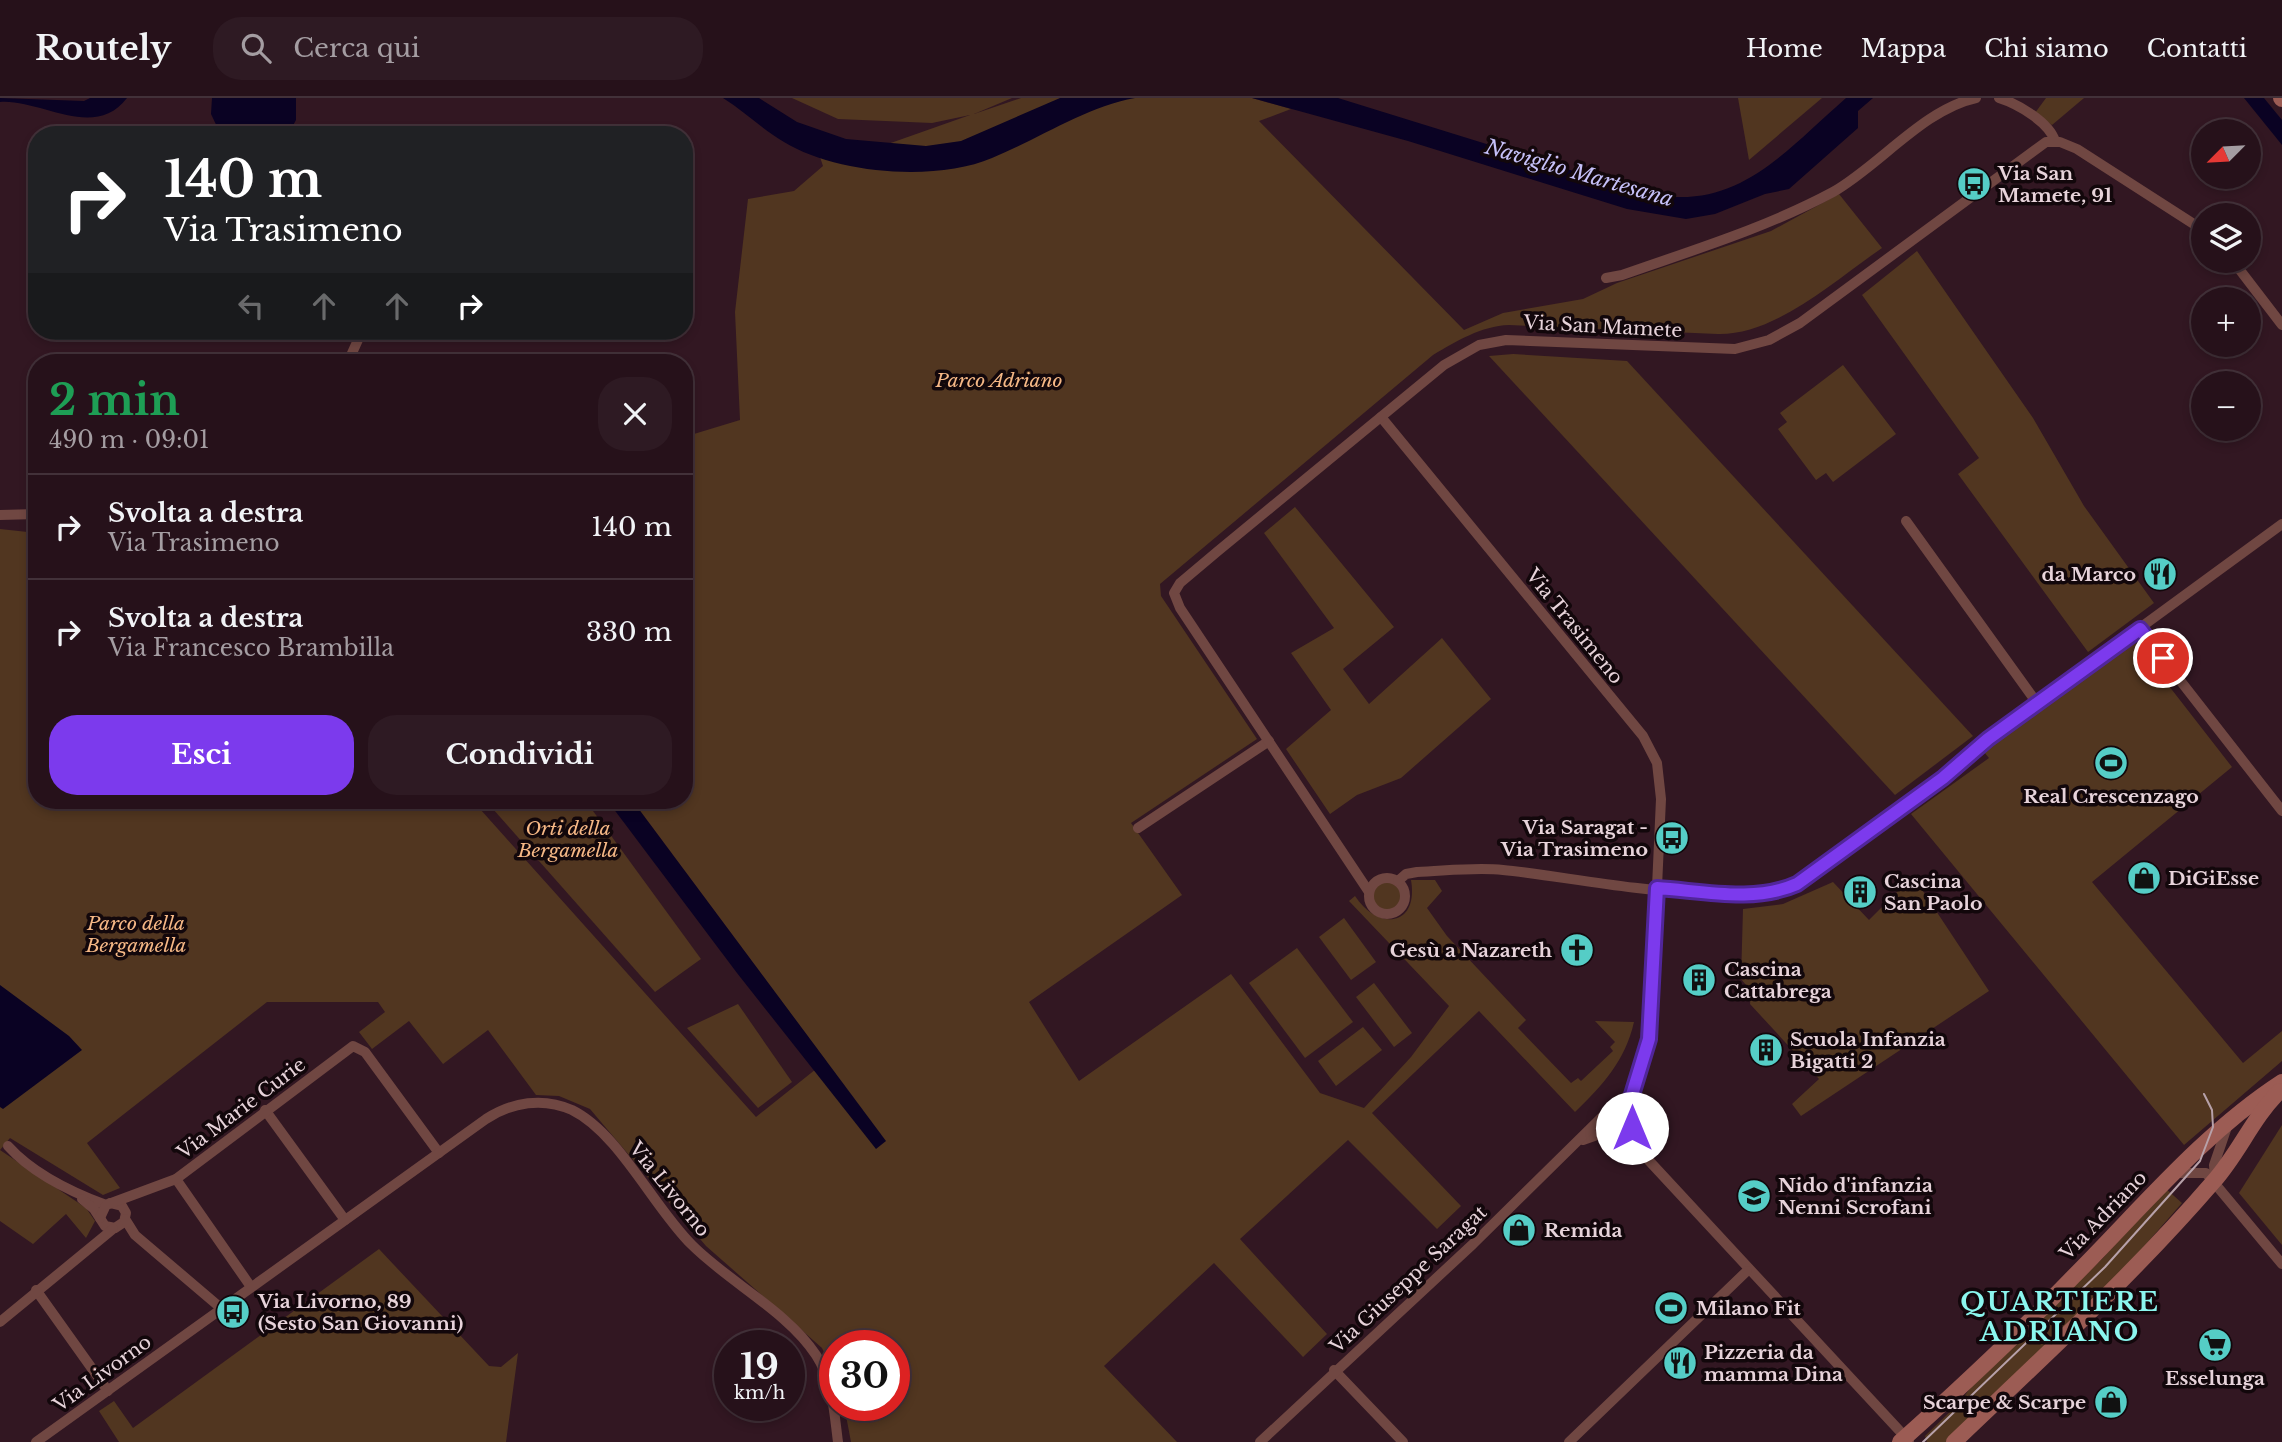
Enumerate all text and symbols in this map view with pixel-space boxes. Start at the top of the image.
search box [213,17,703,80]
text: Routely [35,28,171,69]
icon: search [237,29,275,67]
text: Cerca qui [293,32,420,64]
text: Home [1746,34,1823,63]
text: Mappa [1861,34,1946,63]
text: Chi siamo [1984,34,2109,63]
text: Contatti [2147,34,2247,63]
north arrow [2191,119,2261,189]
map controls [2191,119,2261,441]
water label: Naviglio Martesana [1481,133,1676,212]
text: 140 m [164,149,322,210]
icon: right [49,154,140,245]
place label: Via San Mamete, 91 [1997,162,2112,207]
bus stop icon: Via San Mamete, 91 [1955,165,1993,203]
button: layers [2191,203,2261,273]
text: Via Trasimeno [164,210,403,250]
icon: left [232,287,270,325]
icon: ahead [305,287,343,325]
icon: ahead [378,287,416,325]
icon: right [451,287,489,325]
button: + [2191,287,2261,357]
street label: Via San Mamete [1522,311,1683,342]
park label: Parco Adriano [934,369,1063,392]
button: − [2191,371,2261,441]
text: 2 min [49,374,180,426]
button: close [598,377,672,451]
text: 490 m · 09:01 [49,426,209,454]
text: Svolta a destra [108,497,304,529]
icon: right [49,508,87,546]
text: 140 m [591,511,672,543]
text: Via Trasimeno [108,529,280,557]
restaurant icon: da Marco [2141,555,2179,593]
street label: Via Trasimeno [1520,563,1628,689]
place label: da Marco [2042,563,2136,586]
text: Svolta a destra [108,602,304,634]
icon: right [49,613,87,651]
text: 330 m [586,616,672,648]
pin [2133,628,2193,688]
text: Via Francesco Brambilla [108,634,394,662]
icon: arrive [2144,639,2182,677]
button: Esci [49,715,354,795]
button: Condividi [368,715,672,795]
sports icon: Real Crescenzago [2092,744,2130,782]
place label: Real Crescenzago [2023,785,2199,808]
place label: Via Saragat - Via Trasimeno [1500,816,1648,861]
park label: Orti della Bergamella [517,817,618,862]
bus stop icon: Via Saragat - Via Trasimeno [1653,819,1691,857]
shop icon: DiGiEsse [2125,859,2163,897]
place label: DiGiEsse [2168,867,2259,890]
place label: Cascina San Paolo [1884,870,1983,915]
building icon: Cascina San Paolo [1841,873,1879,911]
park label: Parco della Bergamella [85,912,186,957]
church icon: Gesù a Nazareth [1558,931,1596,969]
place label: Gesù a Nazareth [1390,939,1552,962]
place label: Cascina Cattabrega [1724,958,1832,1003]
building icon: Cascina Cattabrega [1680,961,1718,999]
place label: Scuola Infanzia Bigatti 2 [1790,1028,1946,1073]
building icon: Scuola Infanzia Bigatti 2 [1747,1031,1785,1069]
street label: Via Marie Curie [172,1053,310,1165]
position arrow [1595,1091,1669,1165]
street label: Via Livorno [624,1136,715,1241]
street label: Via Adriano [2054,1166,2152,1265]
place label: Nido d'infanzia Nenni Scrofani [1778,1174,1933,1219]
school or university icon: Nido d'infanzia Nenni Scrofani [1735,1177,1773,1215]
street label: Via Giuseppe Saragat [1325,1200,1492,1359]
shop icon: Remida [1500,1211,1538,1249]
place label: Remida [1544,1219,1623,1242]
district label: QUARTIERE ADRIANO [1960,1286,2160,1348]
sports icon: Milano Fit [1652,1289,1690,1327]
place label: Via Livorno, 89 (Sesto San Giovanni) [257,1290,463,1335]
bus stop icon: Via Livorno, 89 (Sesto San Giovanni) [214,1293,252,1331]
place label: Milano Fit [1696,1297,1802,1320]
supermarket icon: Esselunga [2196,1326,2234,1364]
street label: Via Livorno [48,1330,156,1417]
speed limit sign: 30 [819,1330,910,1421]
place label: Pizzeria da mamma Dina [1704,1341,1843,1386]
restaurant icon: Pizzeria da mamma Dina [1661,1344,1699,1382]
text: 19 [740,1345,779,1388]
place label: Esselunga [2165,1367,2265,1390]
text: km/h [734,1382,785,1404]
shop icon: Scarpe & Scarpe [2092,1383,2130,1421]
place label: Scarpe & Scarpe [1923,1391,2086,1414]

